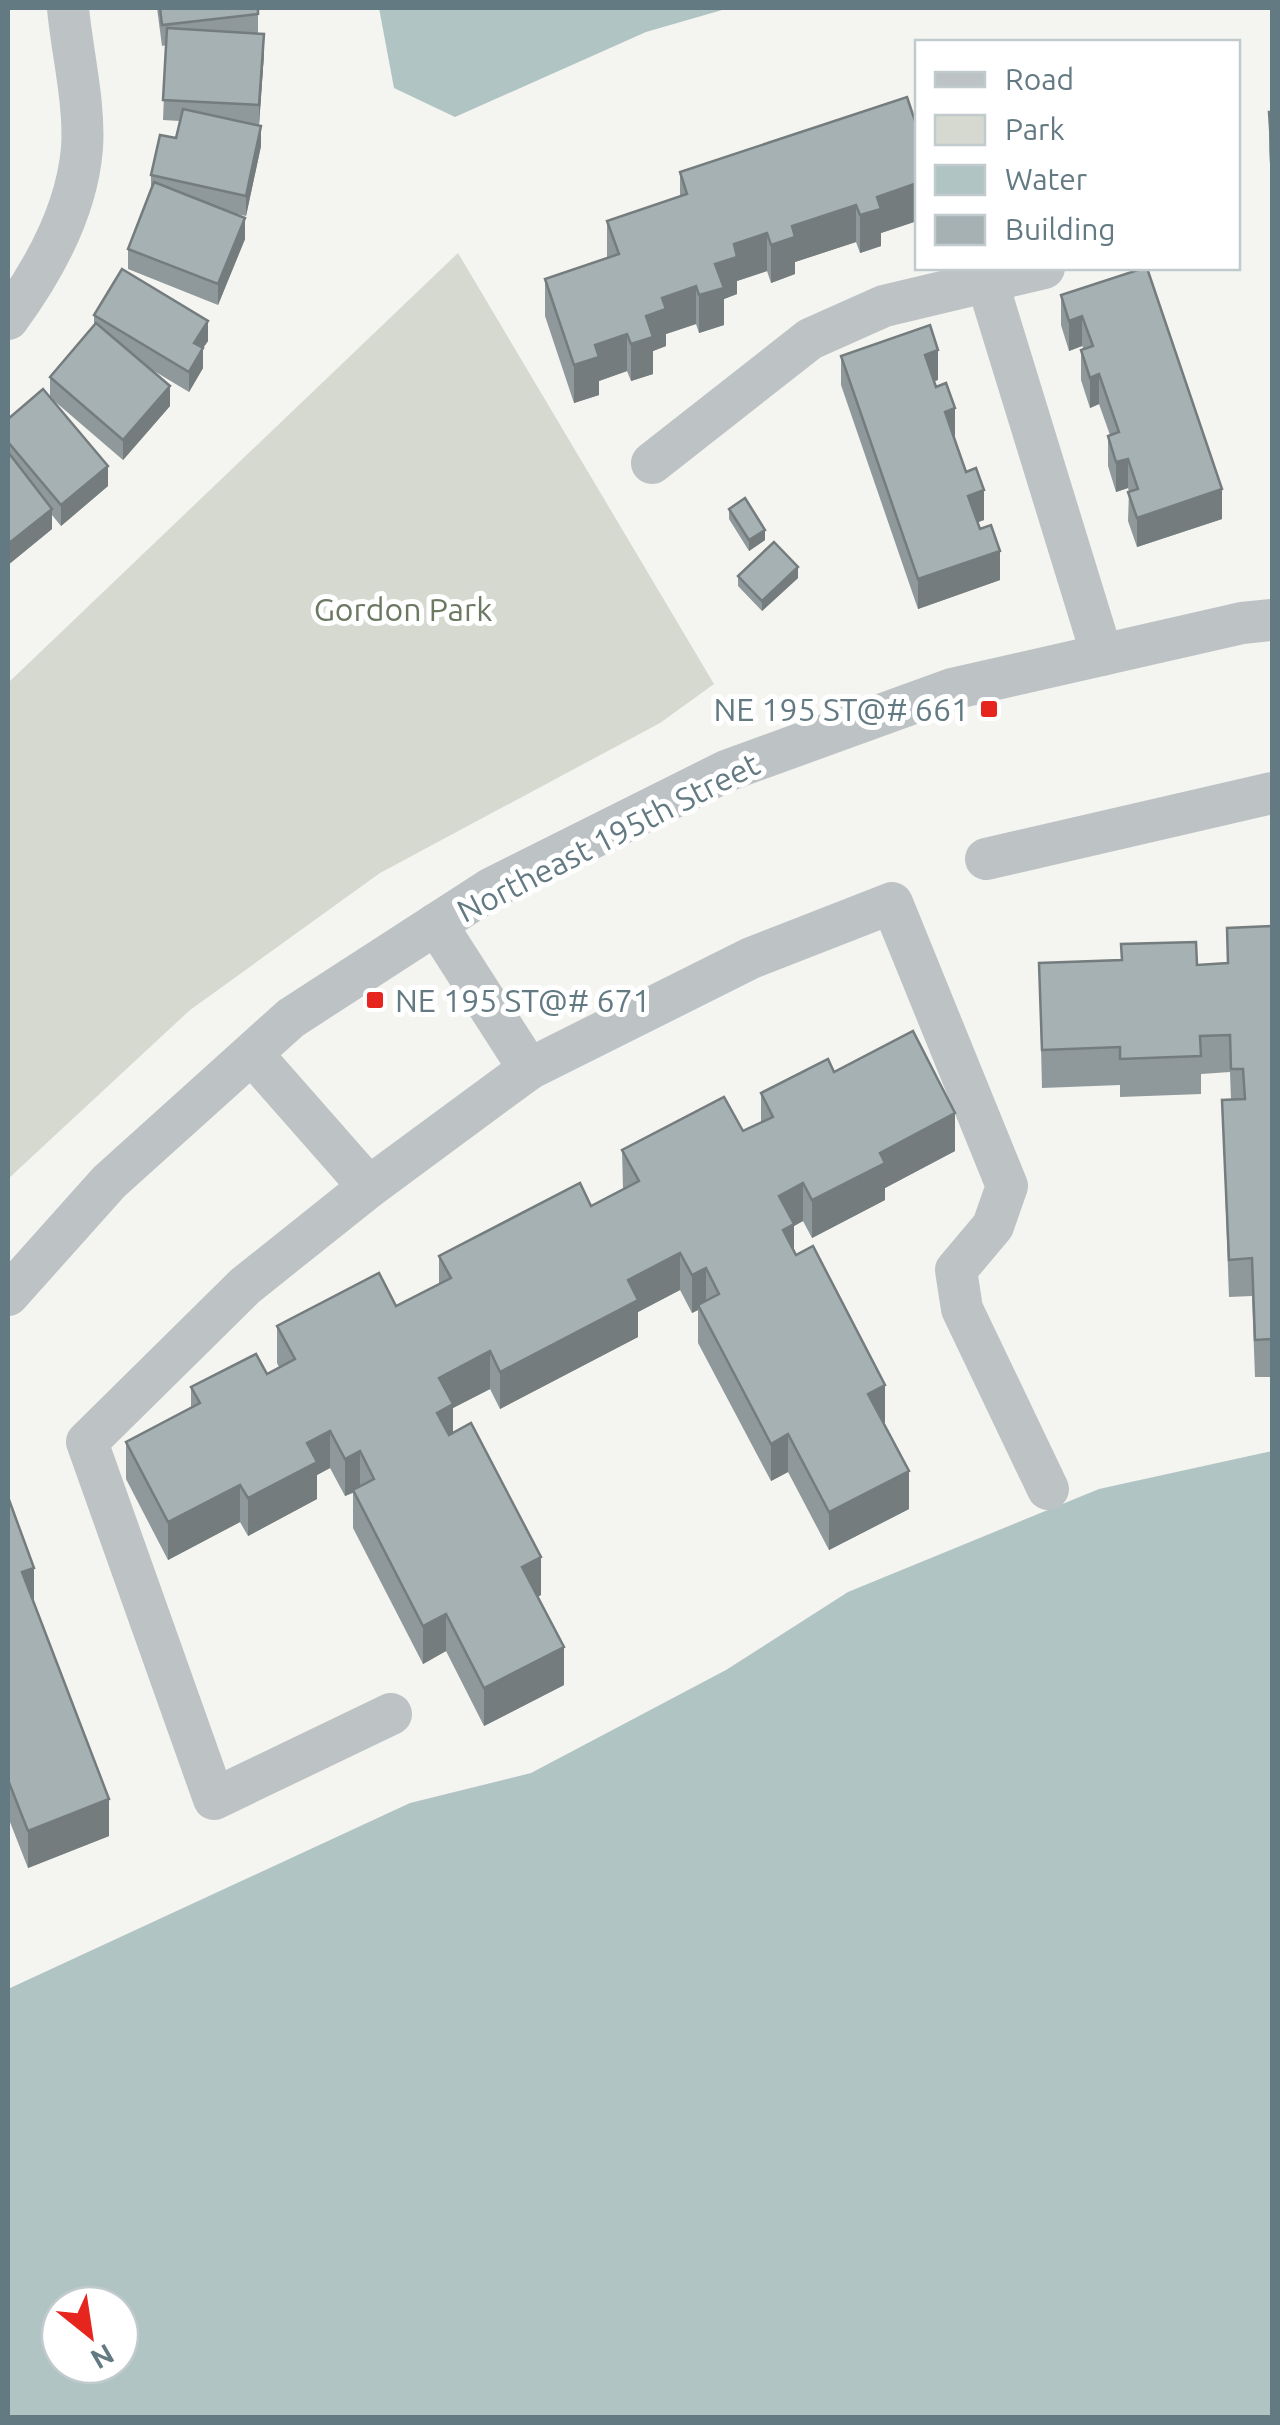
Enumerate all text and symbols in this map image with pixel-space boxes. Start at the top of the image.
legend [915,40,1240,270]
text: Road [1005,62,1074,96]
text: Park [1005,112,1065,146]
text: Water [1005,162,1088,196]
text: Building [1005,212,1116,246]
park label: Gordon Park [314,591,492,627]
place label: NE 195 ST@# 661 [713,691,969,727]
marker: NE 195 ST@# 661 [978,698,1000,720]
street label: Northeast 195th Street [451,745,765,929]
place label: NE 195 ST@# 671 [395,982,651,1018]
marker: NE 195 ST@# 671 [364,989,386,1011]
north arrow [40,2285,140,2385]
text: N [86,2338,120,2376]

